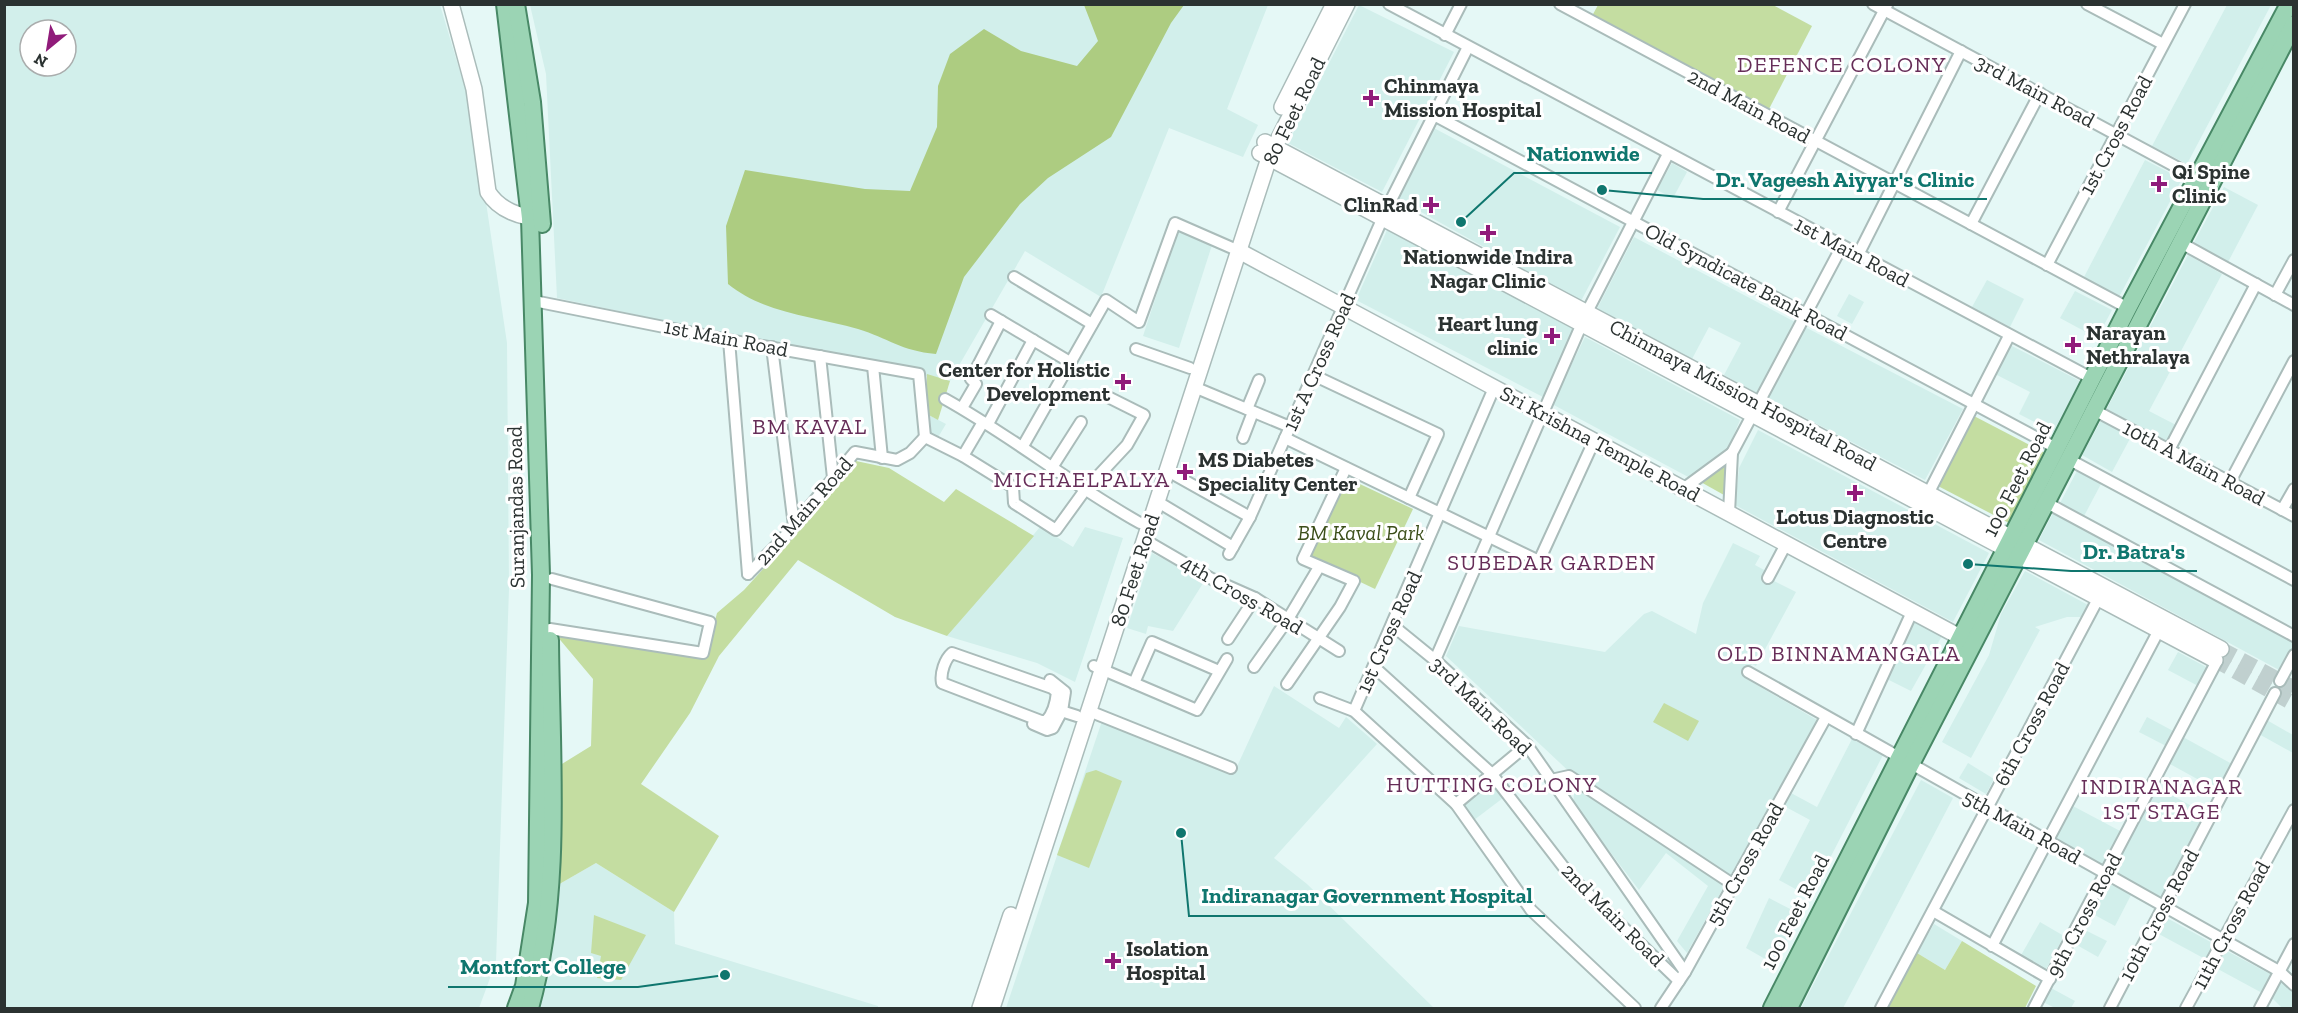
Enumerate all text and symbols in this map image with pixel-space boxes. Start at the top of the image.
north arrow [18,18,78,78]
text: N [31,49,51,72]
street label: 3rd Main Road [1971,49,2100,133]
district label: DEFENCE COLONY [1737,51,1947,78]
street label: 80 Feet Road [1257,52,1331,169]
street label: 2nd Main Road [1684,63,1815,149]
street label: 1st Cross Road [2074,71,2158,199]
place label: Chinmaya Mission Hospital [1384,73,1541,122]
marker: Chinmaya Mission Hospital [1362,89,1380,107]
callout: Nationwide [1514,133,1652,173]
text: Nationwide [1526,140,1640,167]
callout: Dr. Vageesh Aiyyar's Clinic [1703,159,1987,199]
place label: Qi Spine Clinic [2172,159,2250,208]
text: Dr. Vageesh Aiyyar's Clinic [1716,166,1975,193]
marker: Qi Spine Clinic [2150,175,2168,193]
place label: ClinRad [1344,192,1418,217]
marker: ClinRad [1422,196,1440,214]
street label: 1st Main Road [1791,211,1914,292]
street label: Old Syndicate Bank Road [1641,217,1852,346]
marker: Nationwide Indira Nagar Clinic [1479,224,1497,242]
place label: Nationwide Indira Nagar Clinic [1403,244,1573,293]
street label: 1st A Cross Road [1277,289,1360,435]
place label: Heart lung clinic [1437,311,1538,360]
street label: 1st Main Road [662,313,791,362]
street label: Chinmaya Mission Hospital Road [1605,313,1882,476]
place label: Narayan Nethralaya [2086,320,2190,369]
marker: Heart lung clinic [1543,327,1561,345]
marker: Narayan Nethralaya [2064,336,2082,354]
place label: Center for Holistic Development [939,357,1111,406]
marker: Center for Holistic Development [1114,373,1132,391]
street label: Sri Krishna Temple Road [1496,380,1705,507]
district label: BM KAVAL [752,413,868,440]
street label: 10th A Main Road [2119,415,2270,511]
street label: 100 Feet Road [1977,417,2056,540]
street label: Suranjandas Road [502,425,530,588]
place label: MS Diabetes Speciality Center [1198,447,1358,496]
street label: 2nd Main Road [750,451,858,570]
marker: MS Diabetes Speciality Center [1176,463,1194,481]
district label: MICHAELPALYA [994,466,1170,493]
marker: Lotus Diagnostic Centre [1846,484,1864,502]
place label: Lotus Diagnostic Centre [1776,504,1934,553]
street label: 80 Feet Road [1105,510,1165,629]
park label: BM Kaval Park [1298,520,1425,545]
callout: Dr. Batra's [2071,531,2197,571]
text: Dr. Batra's [2083,538,2185,565]
district label: SUBEDAR GARDEN [1447,549,1657,576]
street label: 4th Cross Road [1177,550,1308,640]
street label: 1st Cross Road [1350,566,1427,697]
district label: OLD BINNAMANGALA [1717,640,1961,667]
street label: 3rd Main Road [1425,651,1538,761]
street label: 6th Cross Road [1988,657,2075,790]
district label: HUTTING COLONY [1386,771,1598,798]
district label: INDIRANAGAR 1ST STAGE [2081,773,2243,825]
street label: 5th Main Road [1959,784,2086,870]
street label: 5th Cross Road [1701,798,1789,929]
street label: 10th Cross Road [2113,844,2204,985]
street label: 9th Cross Road [2040,848,2127,981]
street label: 100 Feet Road [1755,850,1834,973]
street label: 11th Cross Road [2186,856,2275,993]
street label: 2nd Main Road [1557,858,1670,972]
callout: Indiranagar Government Hospital [1189,876,1545,916]
text: Indiranagar Government Hospital [1201,882,1533,909]
place label: Isolation Hospital [1126,936,1209,985]
callout: Montfort College [448,947,638,987]
marker: Isolation Hospital [1104,952,1122,970]
text: Montfort College [460,953,626,980]

